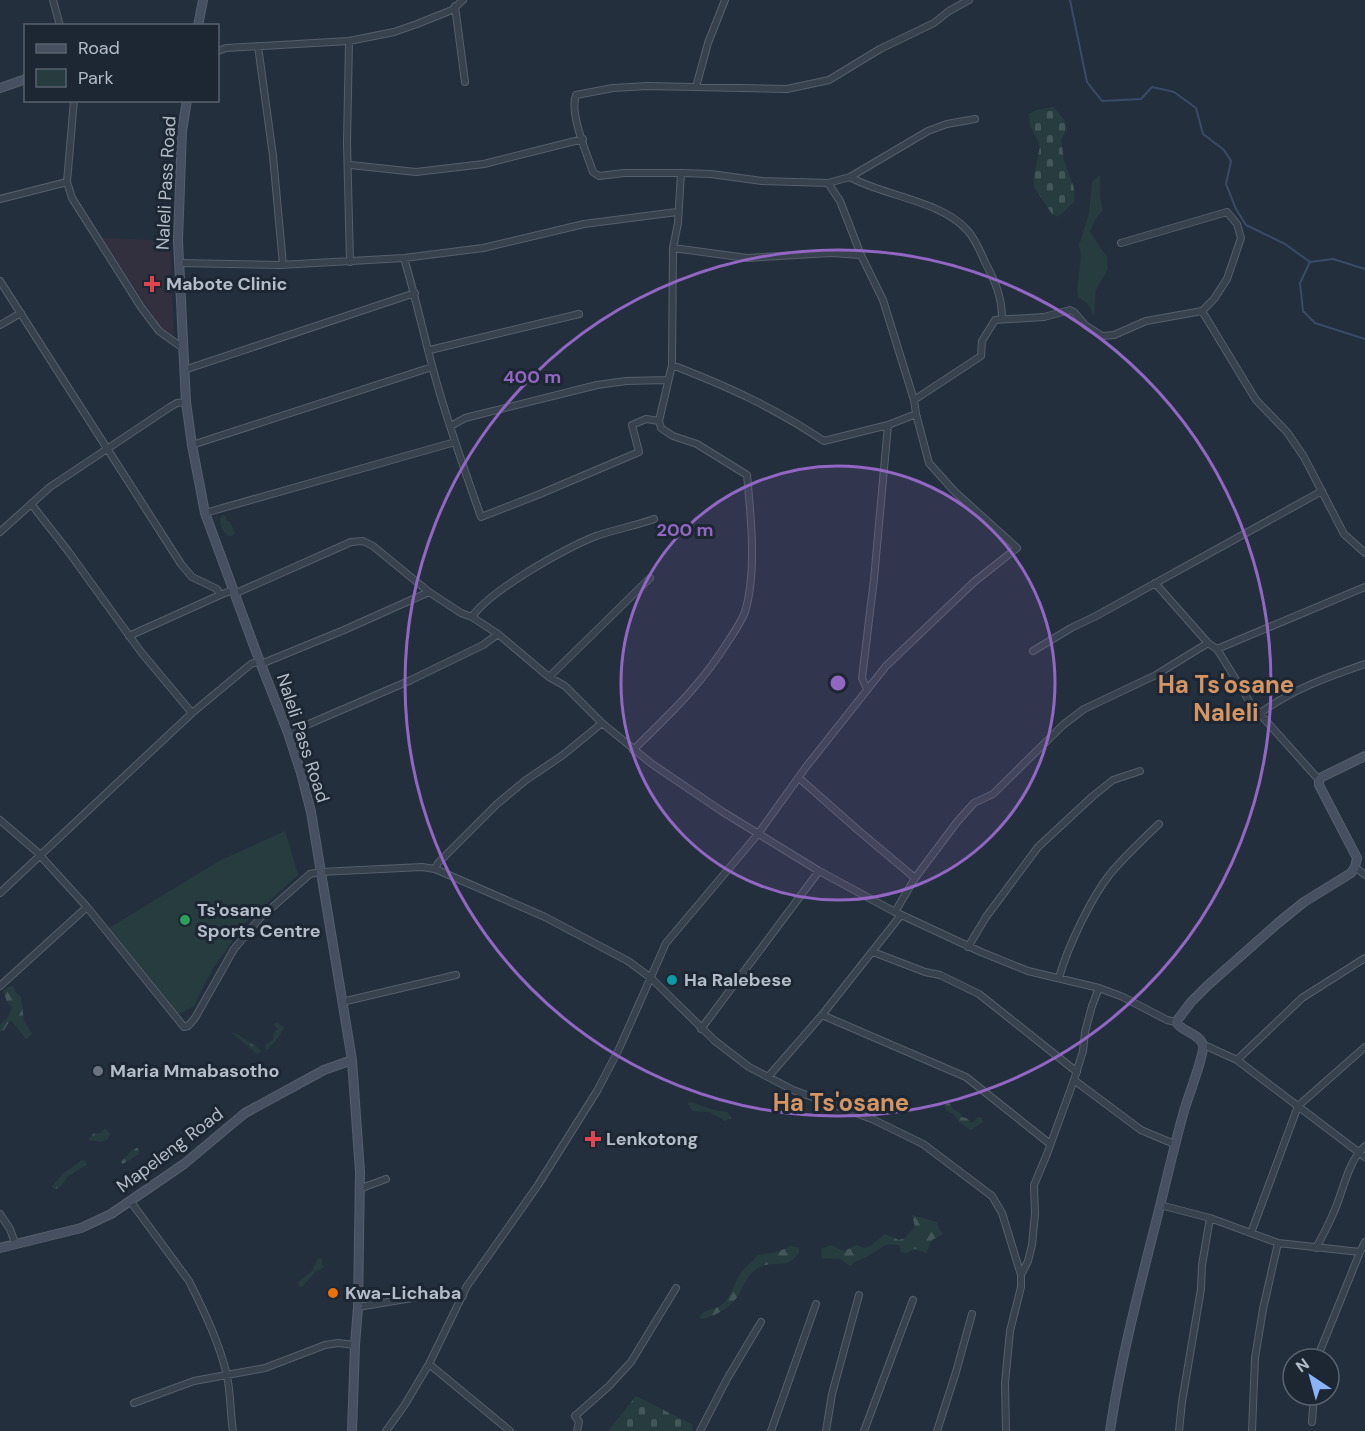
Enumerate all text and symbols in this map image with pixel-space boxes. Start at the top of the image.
legend [24,24,219,102]
text: Road [78,36,120,60]
text: Park [78,66,114,90]
street label: Naleli Pass Road [151,115,181,251]
place label: Mabote Clinic [166,272,288,296]
marker: Mabote Clinic [143,275,161,293]
text: 400 m [503,365,561,389]
text: 200 m [657,518,713,542]
district label: Ha Ts'osane Naleli [1158,669,1294,728]
street label: Naleli Pass Road [271,670,335,806]
centre of rings [828,673,848,693]
place label: Ts'osane Sports Centre [197,898,321,943]
marker: Ts'osane Sports Centre [178,913,192,927]
place label: Ha Ralebese [684,968,792,992]
marker: Ha Ralebese [665,973,679,987]
place label: Maria Mmabasotho [110,1059,279,1083]
marker: Maria Mmabasotho [91,1064,105,1078]
district label: Ha Ts'osane [773,1087,909,1118]
street label: Mapeleng Road [112,1102,228,1198]
place label: Lenkotong [606,1127,698,1151]
marker: Lenkotong [584,1130,602,1148]
place label: Kwa-Lichaba [345,1281,461,1305]
marker: Kwa-Lichaba [326,1286,340,1300]
north arrow [1281,1347,1341,1407]
text: N [1292,1353,1313,1377]

